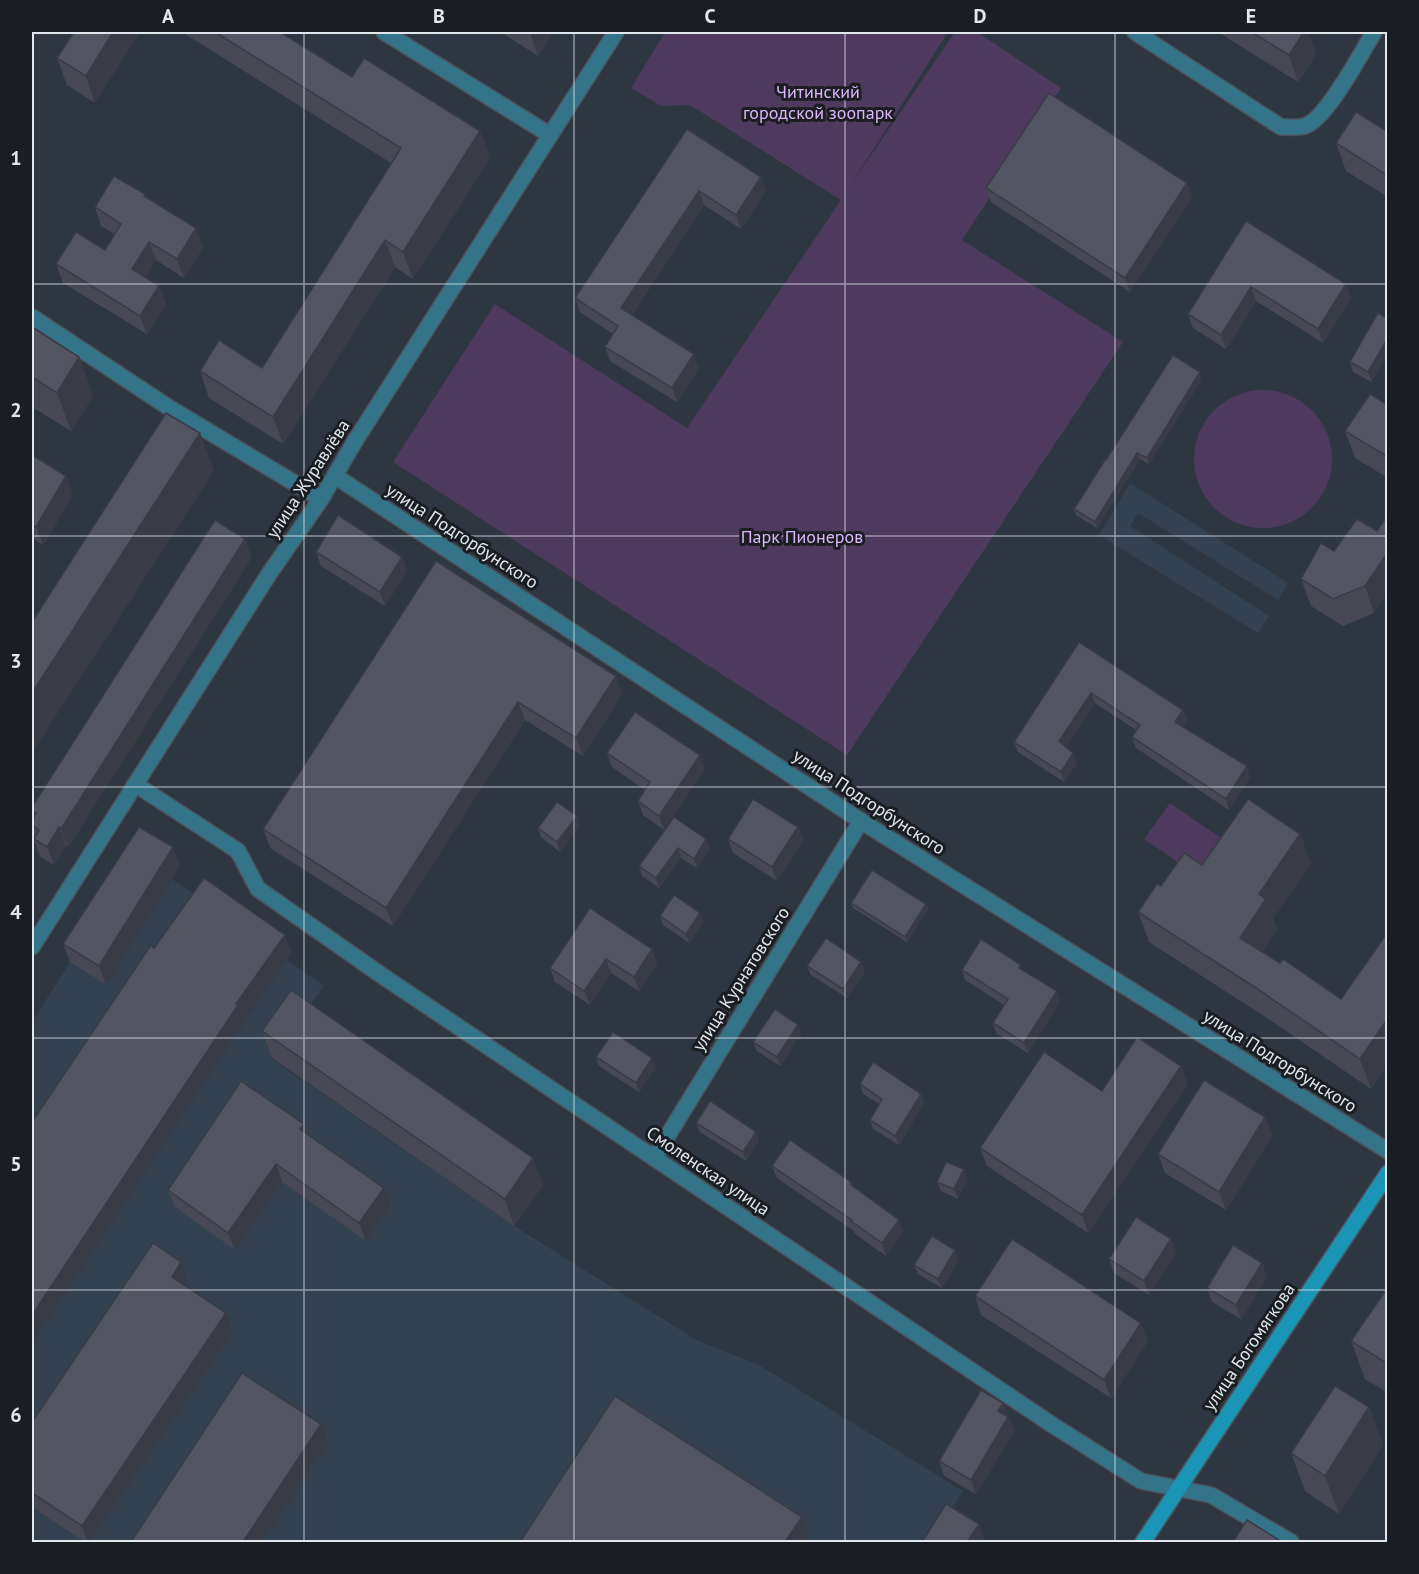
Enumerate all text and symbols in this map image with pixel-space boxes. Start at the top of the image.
text: A [162,3,175,29]
text: B [433,3,445,29]
text: C [704,3,716,29]
text: D [974,3,987,29]
text: E [1246,3,1256,29]
park label: Читинский городской зоопарк [743,80,893,124]
text: 1 [10,145,22,171]
text: 2 [10,397,22,423]
street label: улица Журавлёва [261,415,355,543]
street label: улица Подгорбунского [382,478,543,593]
park label: Парк Пионеров [741,525,863,548]
text: 3 [10,648,22,674]
street label: улица Подгорбунского [789,744,950,859]
text: 4 [10,899,22,925]
street label: улица Курнатовского [687,902,794,1055]
street label: улица Подгорбунского [1199,1004,1362,1117]
street label: Смоленская улица [642,1121,774,1220]
text: 5 [10,1151,22,1177]
street label: улица Богомягкова [1197,1279,1300,1415]
text: 6 [10,1402,22,1428]

